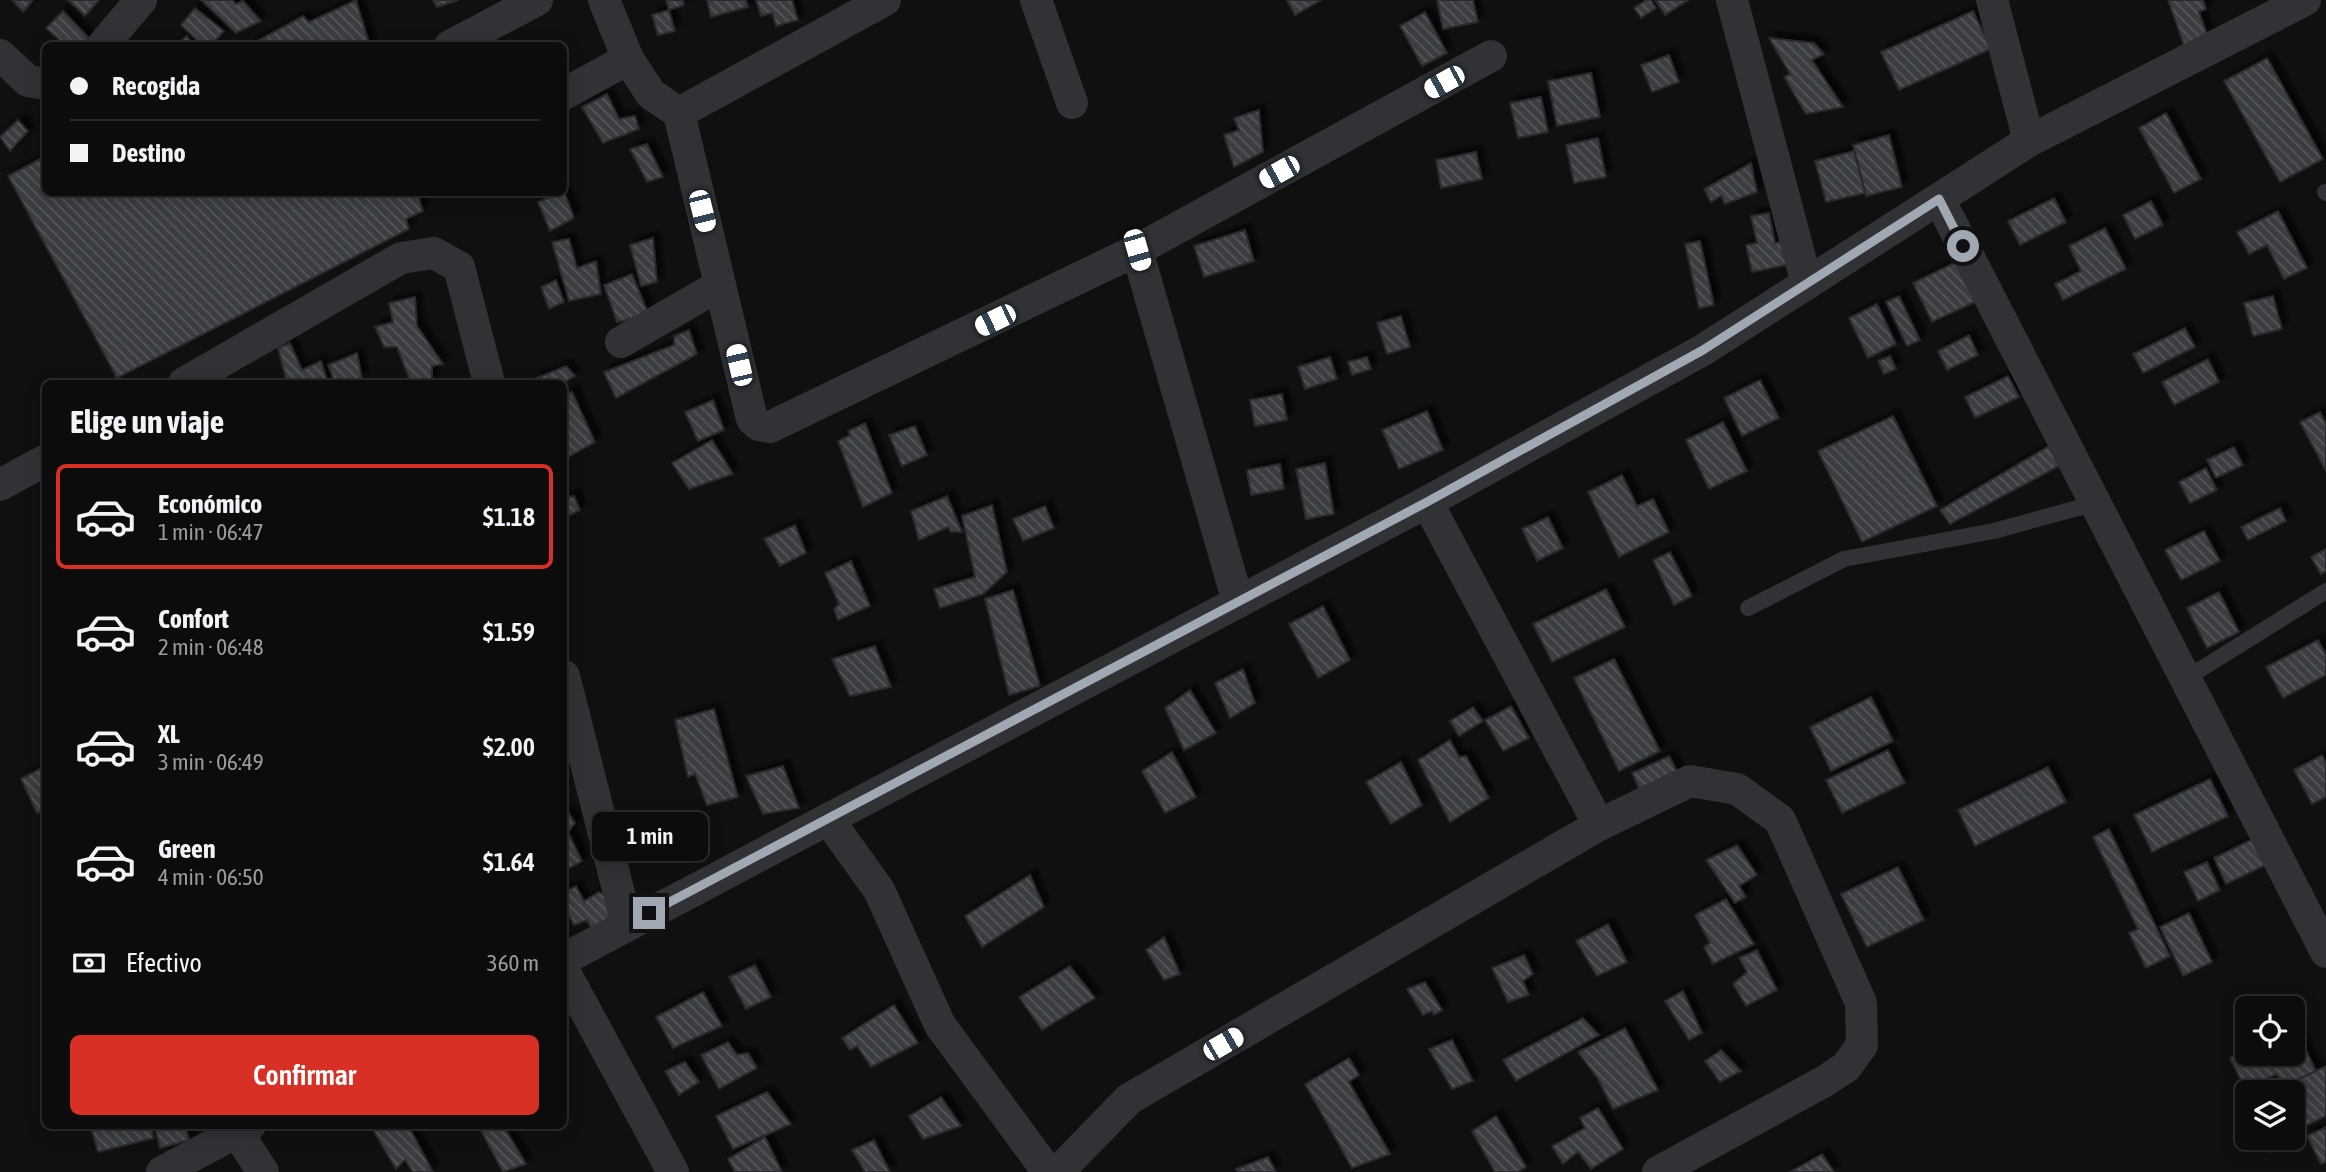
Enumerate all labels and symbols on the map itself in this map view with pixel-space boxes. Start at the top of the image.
car [1421,63,1468,101]
car [1256,153,1303,191]
car [687,188,718,234]
car [1122,227,1153,273]
route start [1947,230,1979,262]
car [972,301,1019,339]
car [725,342,754,388]
callout: 1 min [591,811,707,860]
route end [633,897,665,929]
car [1200,1024,1247,1064]

